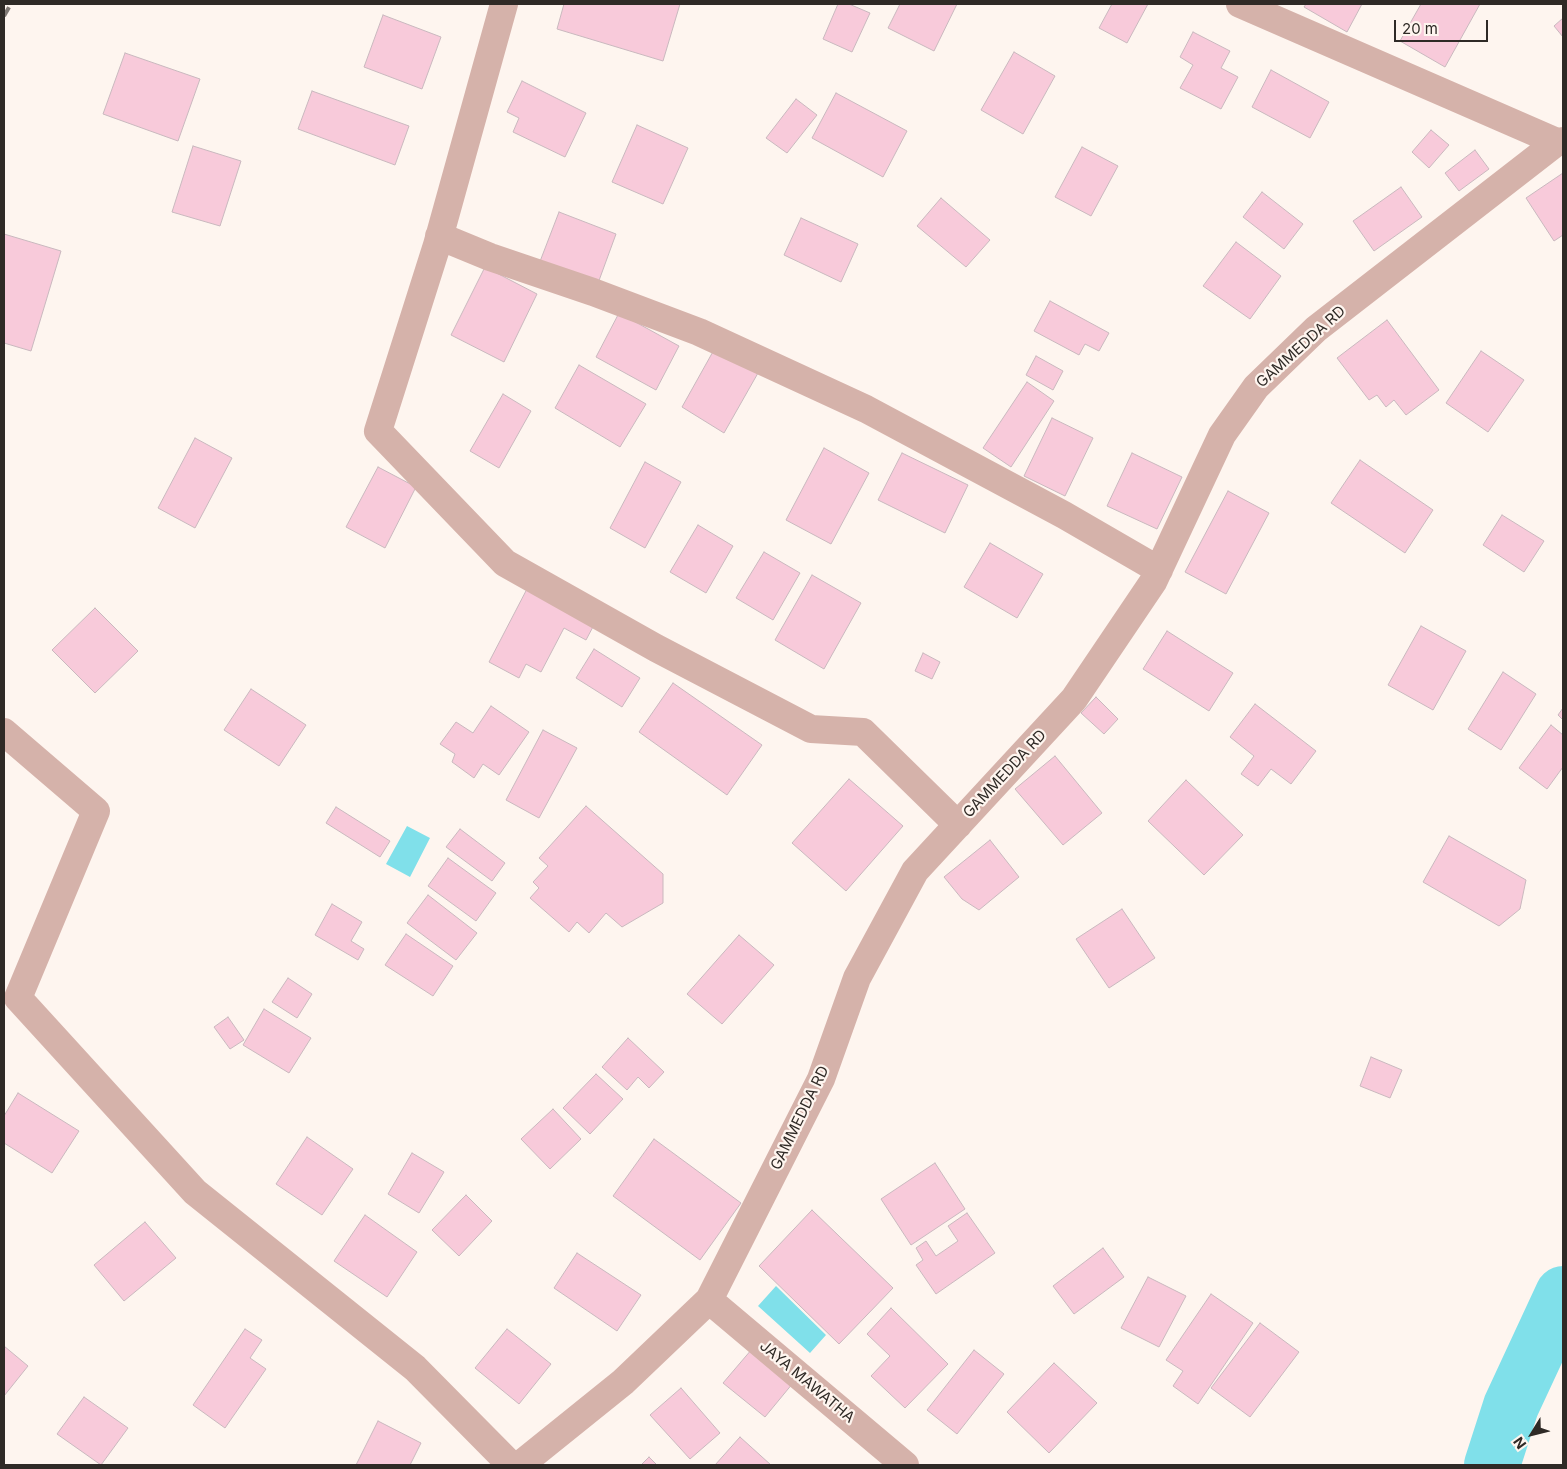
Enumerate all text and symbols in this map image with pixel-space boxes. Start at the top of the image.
scale bar [1397,10,1491,42]
text: 20 m [1402,19,1438,38]
street label: GAMMEDDA RD [1253,302,1349,392]
street label: GAMMEDDA RD [960,726,1050,822]
street label: GAMMEDDA RD [767,1063,833,1173]
street label: JAYA MAWATHA [756,1337,858,1427]
north arrow [1507,1409,1557,1459]
text: N [1509,1434,1529,1452]

